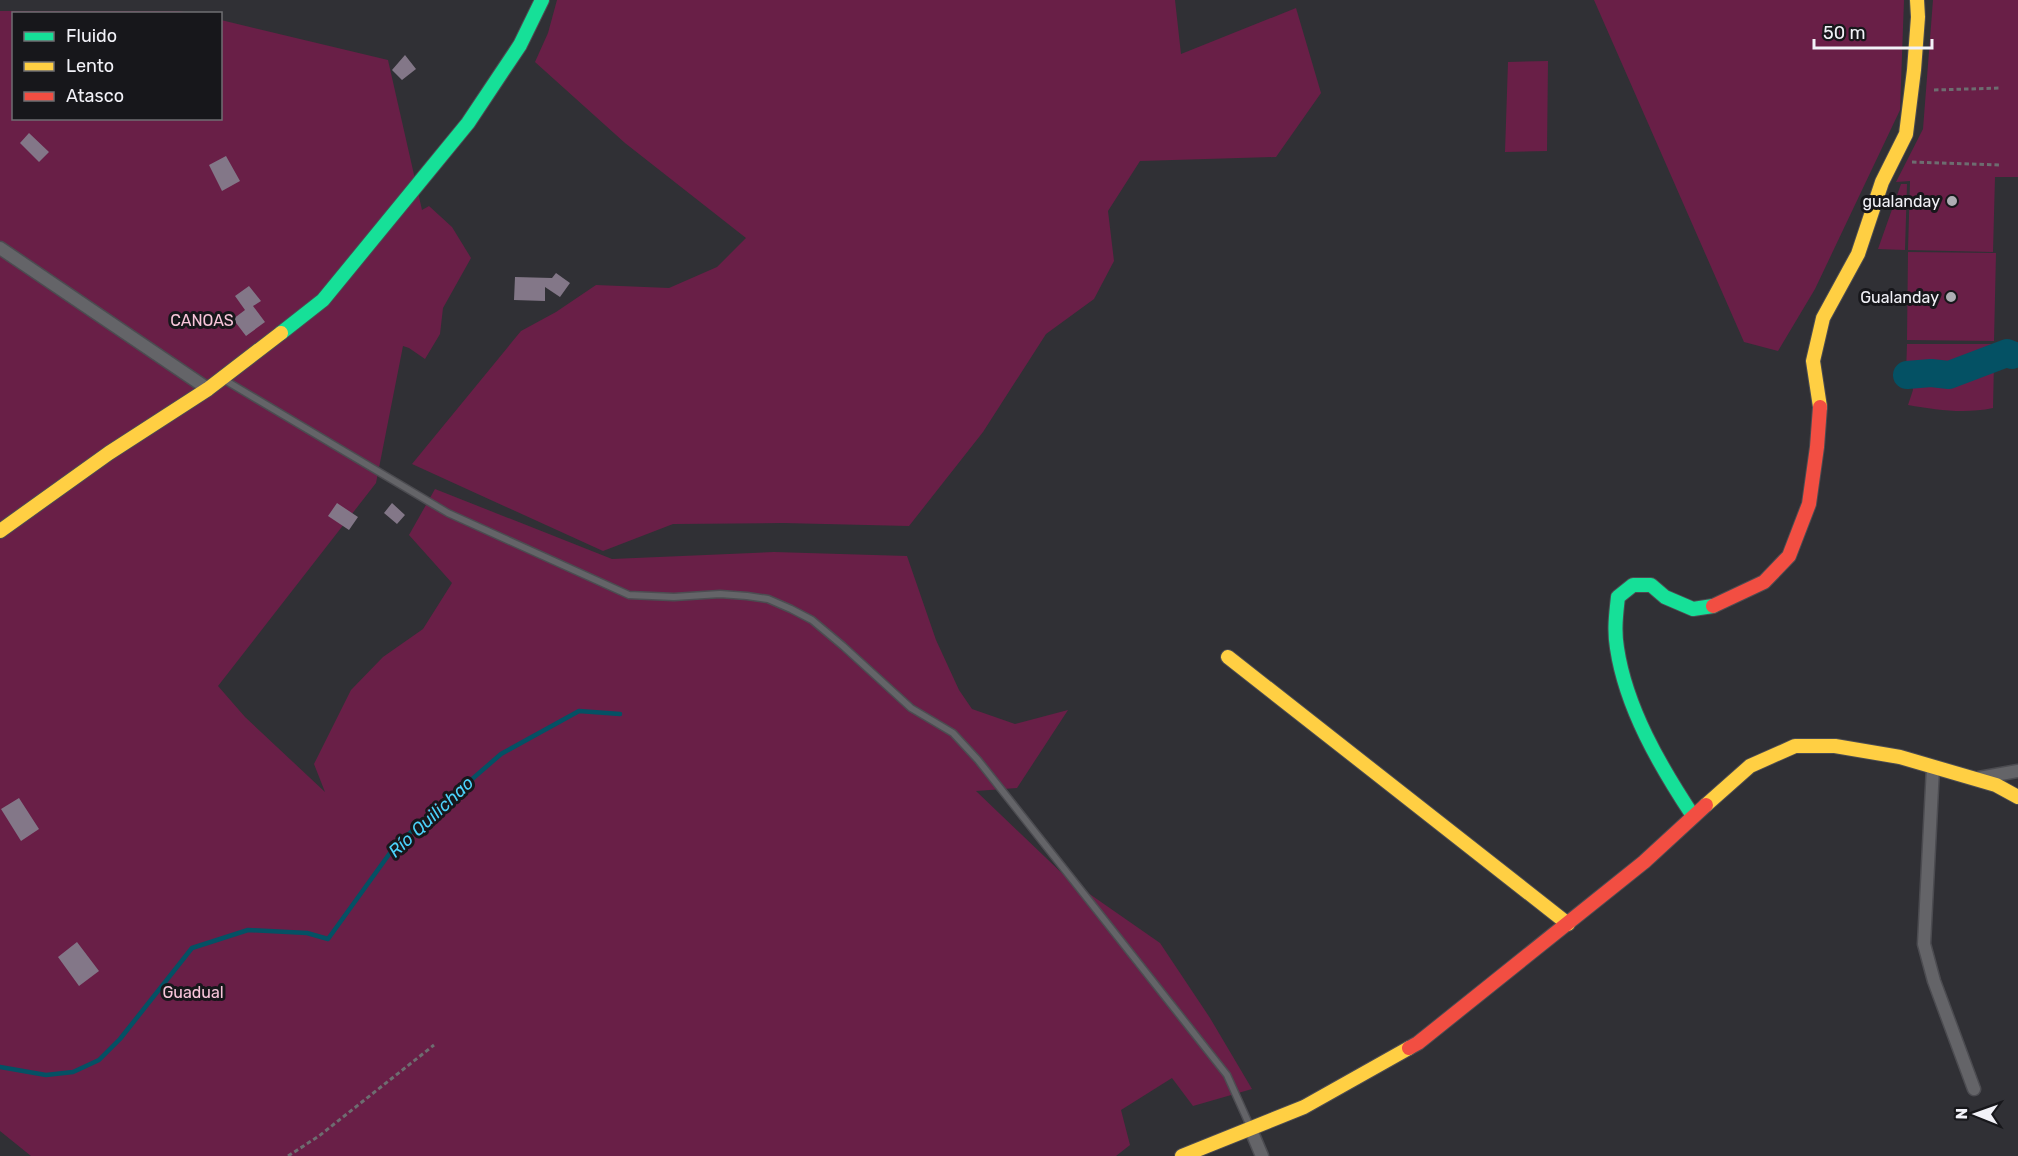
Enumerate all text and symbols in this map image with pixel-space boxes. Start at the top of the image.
legend [12,12,222,120]
scale bar [1814,12,1932,50]
text: 50 m [1823,22,1866,44]
text: Fluido [66,25,117,47]
text: Lento [66,55,114,77]
text: Atasco [66,85,124,107]
place label: gualanday [1863,192,1940,211]
marker: gualanday [1945,194,1959,208]
place label: Gualanday [1860,288,1939,307]
marker: Gualanday [1944,290,1958,304]
park label: CANOAS [170,311,234,330]
water label: Río Quilichao [384,772,478,862]
park label: Guadual [162,983,224,1002]
north arrow [1946,1084,2006,1144]
text: N [1952,1108,1971,1120]

